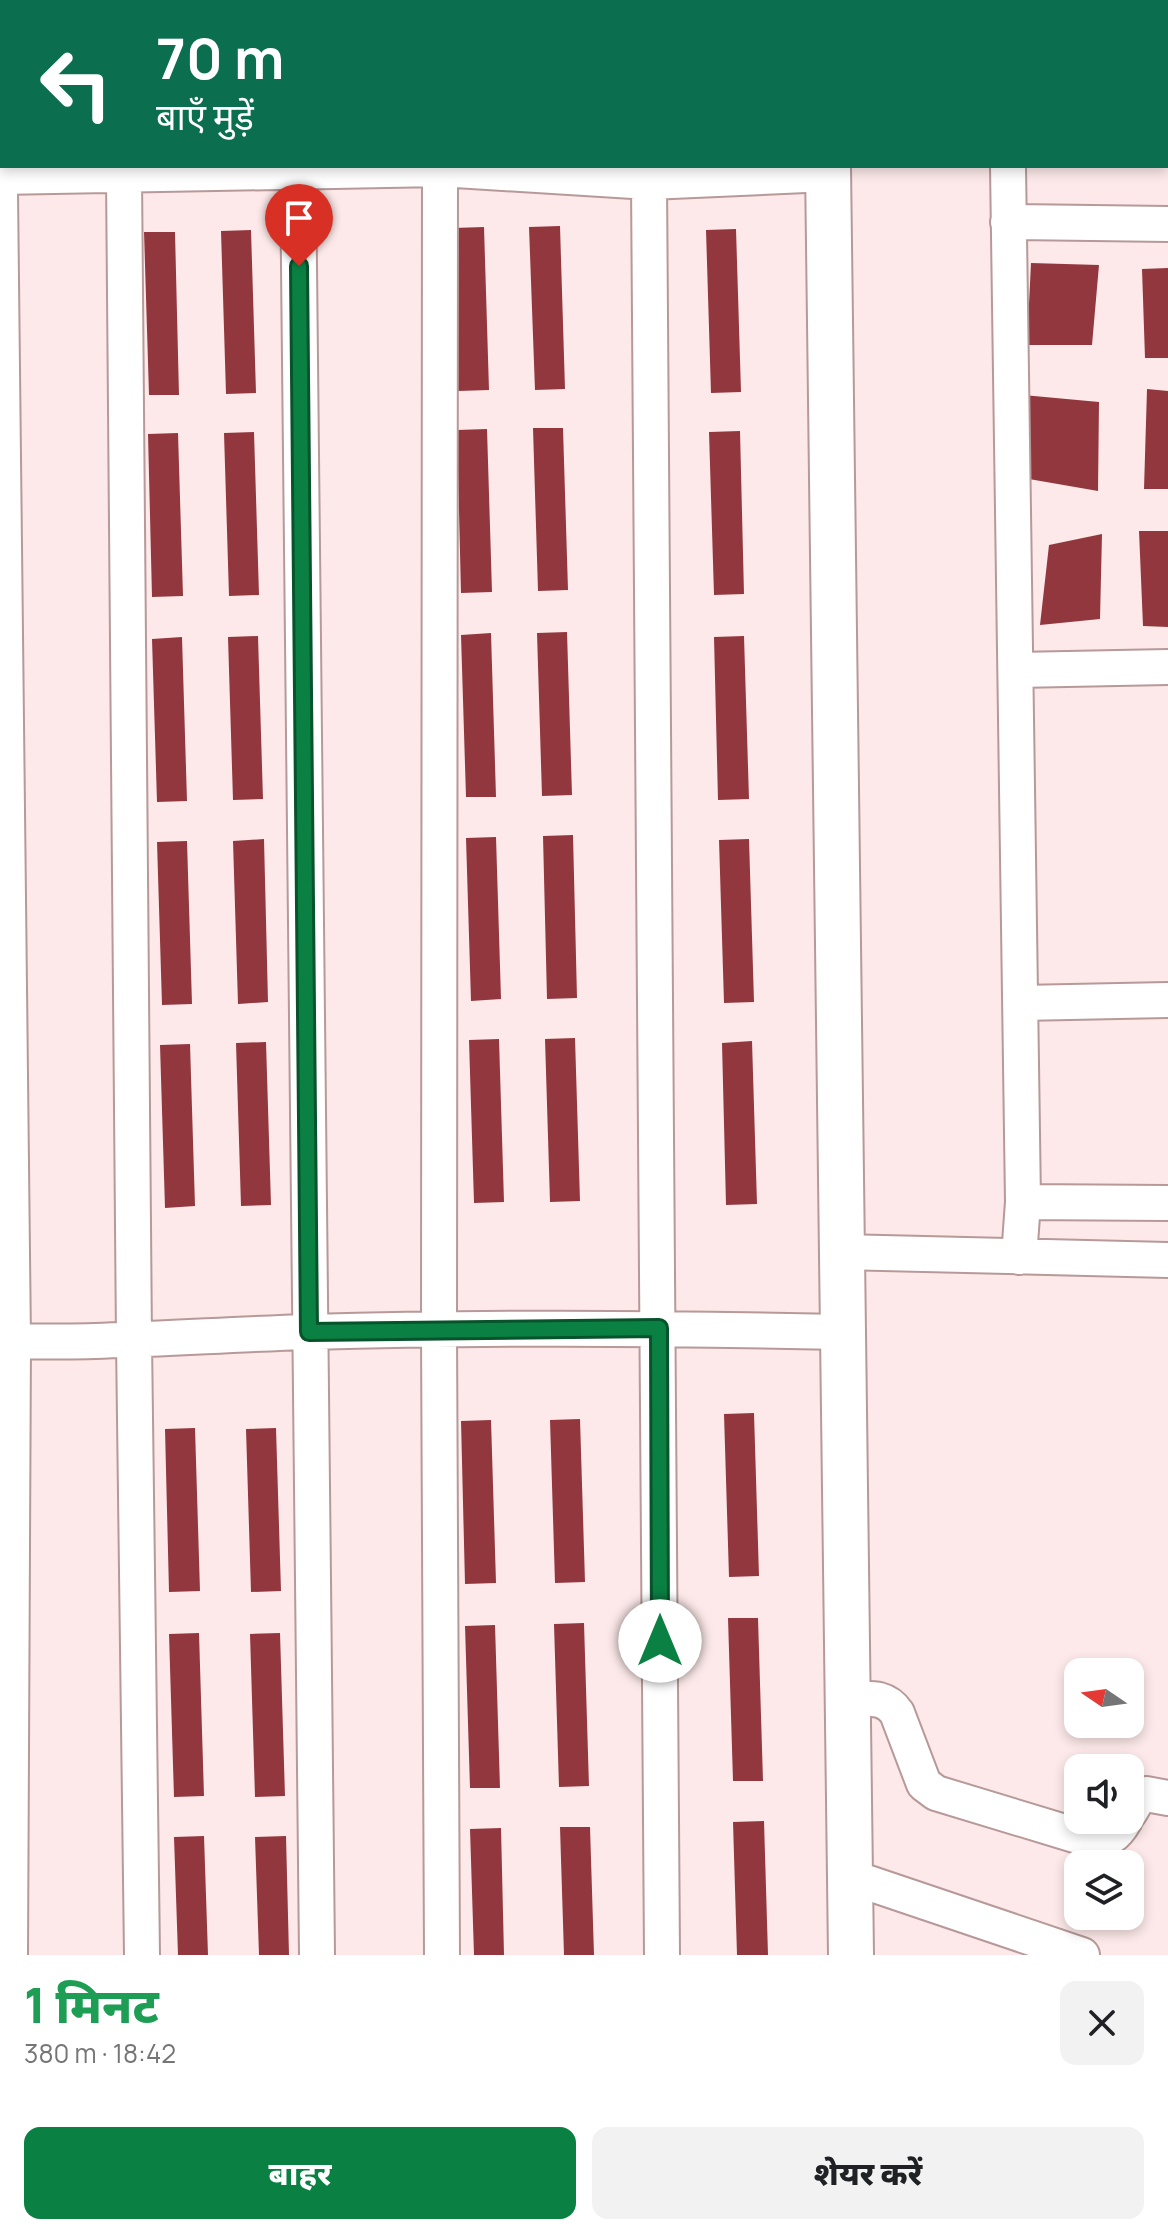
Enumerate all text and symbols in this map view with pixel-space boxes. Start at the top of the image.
text: 70 m [156,19,284,96]
icon: left [24,32,128,136]
text: बाएँ मुड़ें [156,92,254,141]
pin [265,184,333,266]
icon: arrive [277,196,321,240]
position arrow [618,1599,702,1683]
north arrow [1064,1658,1144,1738]
map controls [1064,1658,1144,1930]
button: sound [1064,1754,1144,1834]
button: layers [1064,1850,1144,1930]
text: 1 मिनट [24,1972,159,2037]
button: close [1060,1981,1144,2065]
text: 380 m · 18:42 [24,2035,176,2071]
button: बाहर [24,2127,576,2219]
button: शेयर करें [592,2127,1144,2219]

